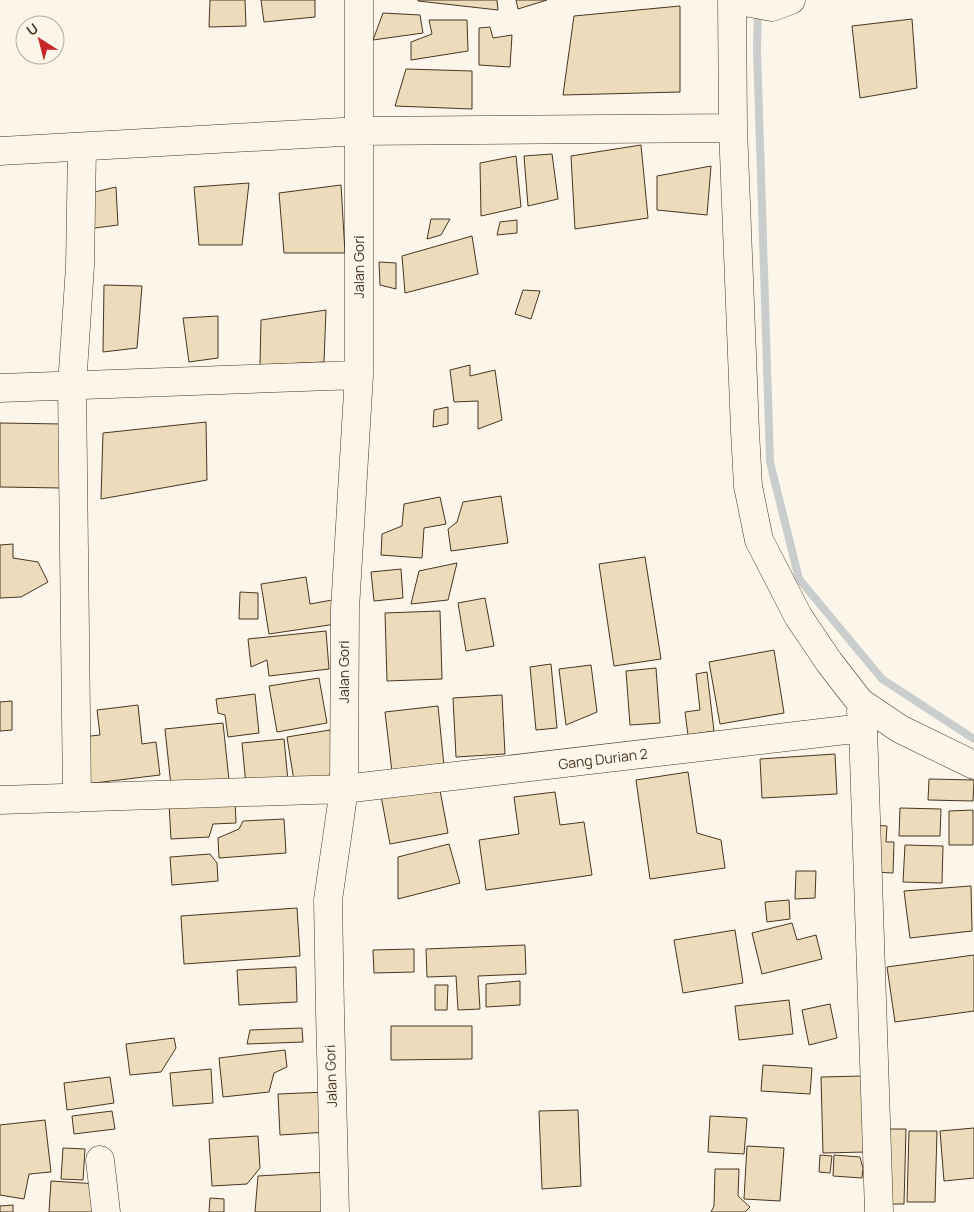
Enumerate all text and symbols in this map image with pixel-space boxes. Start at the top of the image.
north arrow [15,15,65,65]
text: U [22,18,42,40]
street label: Jalan Gori [349,236,368,298]
street label: Jalan Gori [334,641,353,703]
street label: Gang Durian 2 [557,744,649,773]
street label: Jalan Gori [320,1044,341,1108]

